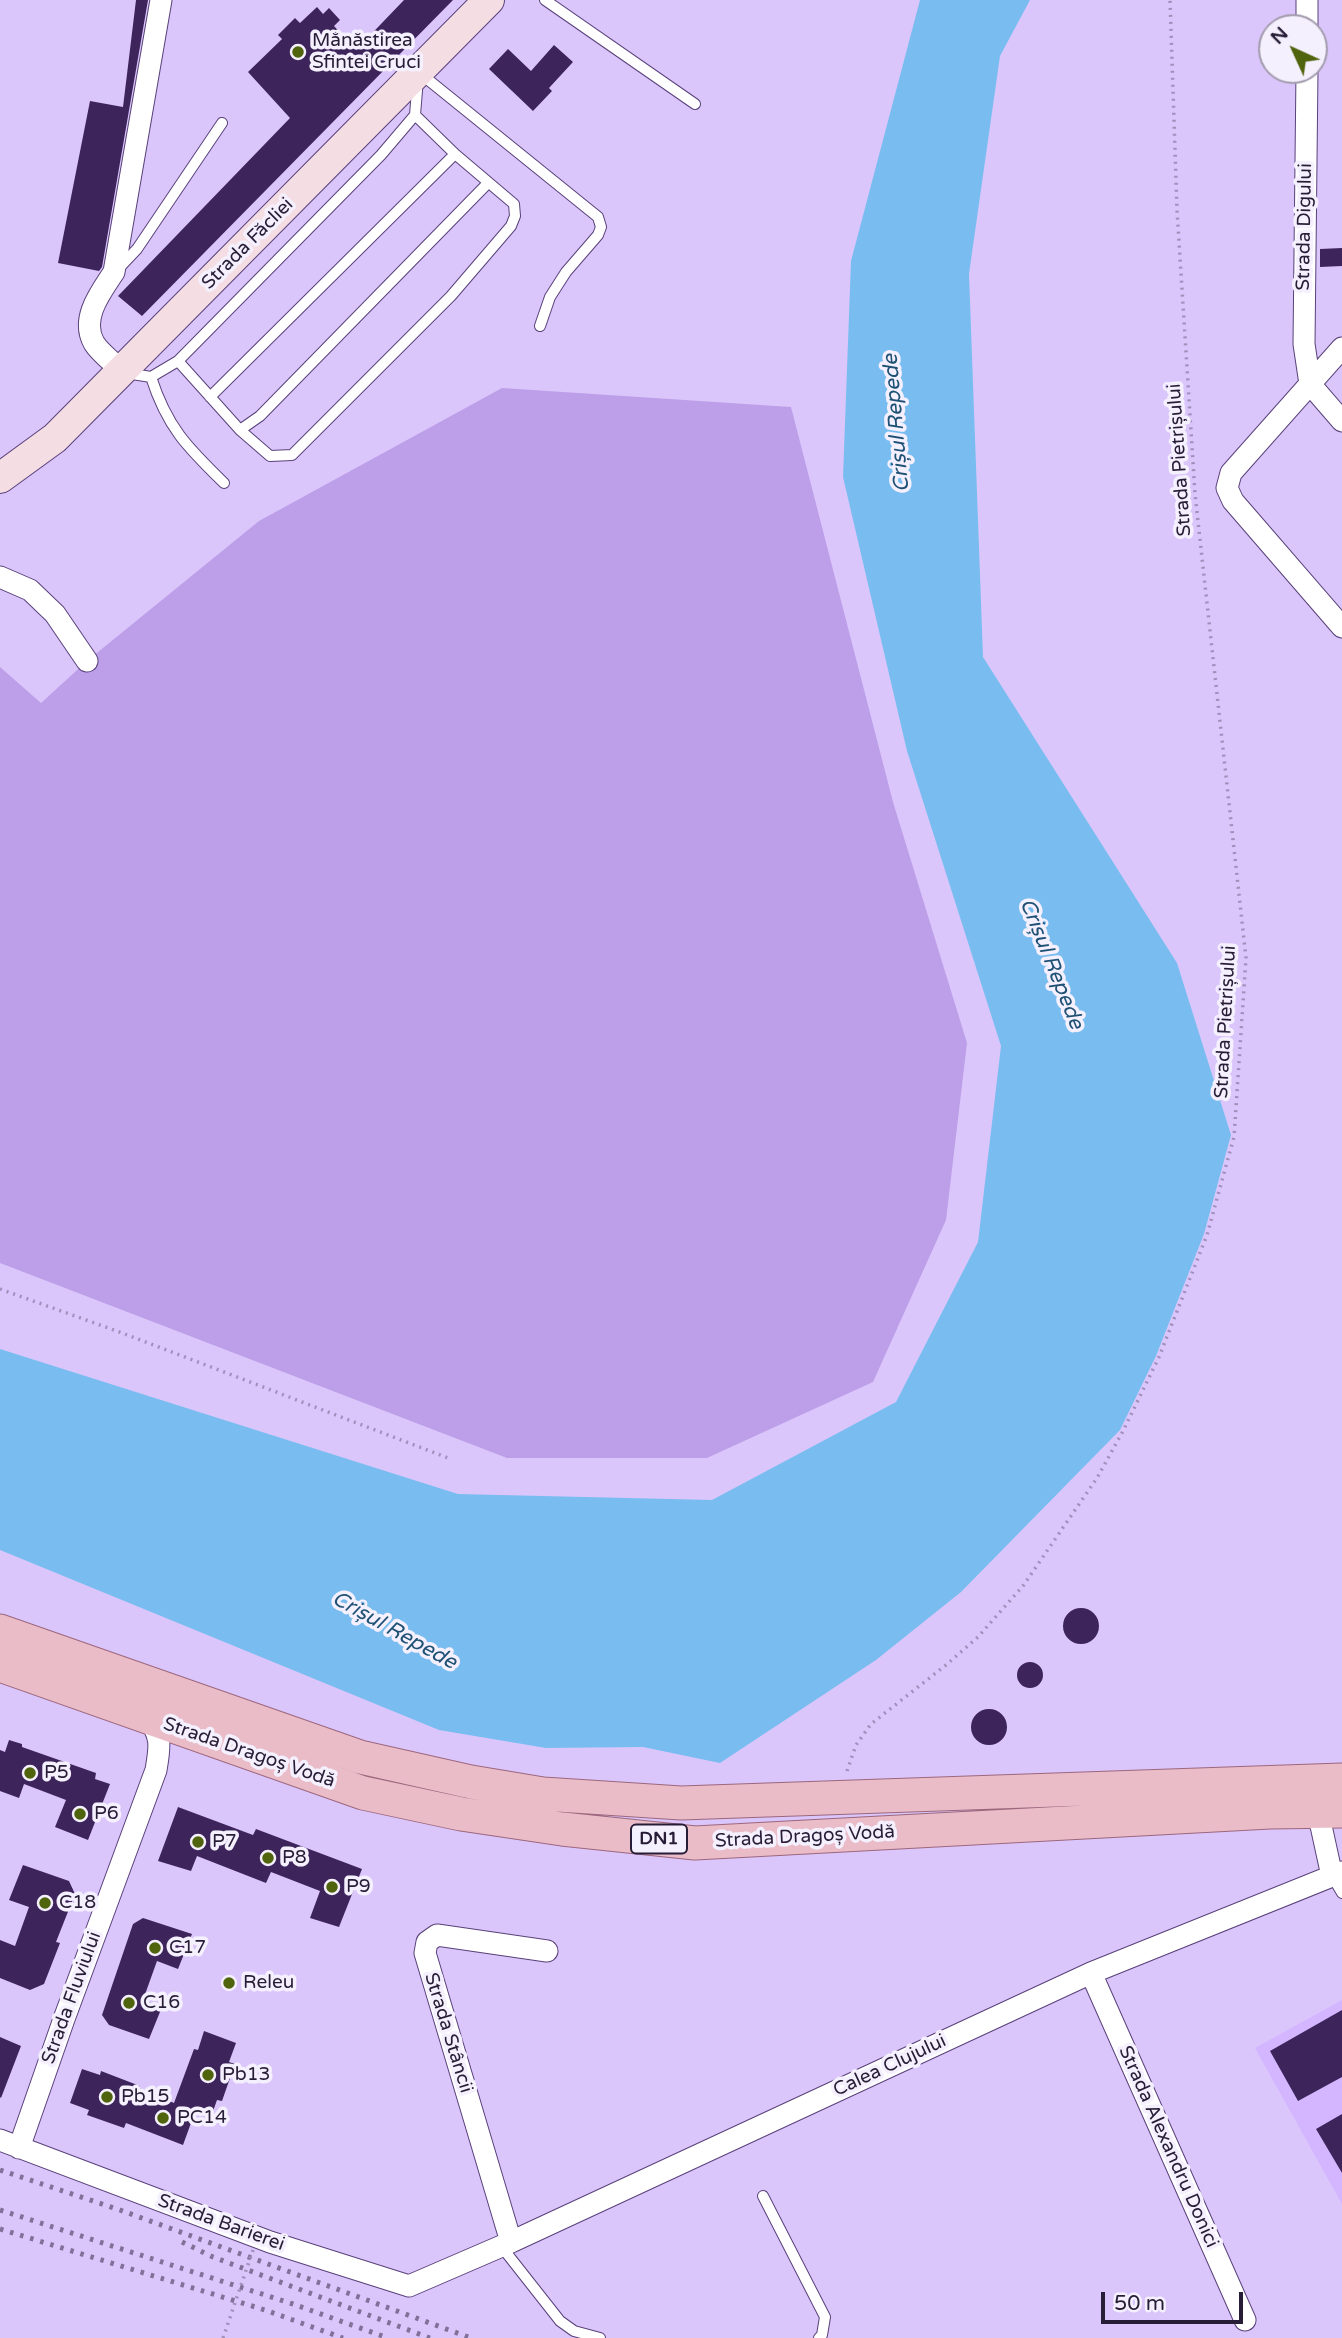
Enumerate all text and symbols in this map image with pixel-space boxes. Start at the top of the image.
north arrow [1258,14,1328,84]
text: N [1266,22,1293,49]
place label: Mănăstirea Sfintei Cruci [312,30,421,74]
marker: Mănăstirea Sfintei Cruci [290,44,306,60]
street label: Strada Digului [1292,163,1318,291]
street label: Strada Făcliei [198,194,298,294]
water label: Crișul Repede [878,353,916,493]
street label: Strada Pietrișului [1163,383,1197,537]
water label: Crișul Repede [1013,895,1089,1033]
street label: Strada Pietrișului [1211,945,1241,1099]
water label: Crișul Repede [327,1586,461,1676]
street label: Strada Dragoș Vodă [160,1713,338,1793]
place label: P5 [44,1762,69,1784]
marker: P5 [22,1765,38,1781]
place label: P6 [94,1803,119,1825]
marker: P6 [72,1806,88,1822]
street label: Strada Dragoș Vodă [714,1821,896,1853]
road number: DN1 [631,1825,687,1854]
place label: P7 [212,1831,237,1853]
marker: P7 [190,1834,206,1850]
place label: P8 [282,1847,307,1869]
marker: P8 [260,1850,276,1866]
place label: P9 [346,1876,371,1898]
marker: P9 [324,1879,340,1895]
place label: C18 [59,1892,96,1914]
marker: C18 [37,1895,53,1911]
street label: Strada Fluviului [37,1929,107,2067]
place label: C17 [169,1937,206,1959]
marker: C17 [147,1940,163,1956]
street label: Strada Stâncii [419,1970,477,2096]
place label: Releu [243,1972,294,1994]
marker: Releu [221,1975,237,1991]
place label: C16 [143,1992,180,2014]
marker: C16 [121,1995,137,2011]
street label: Calea Clujului [830,2030,950,2102]
street label: Strada Alexandru Donici [1113,2043,1223,2251]
place label: Pb13 [222,2064,271,2086]
marker: Pb13 [200,2067,216,2083]
place label: Pb15 [121,2086,170,2108]
marker: Pb15 [99,2089,115,2105]
place label: PC14 [177,2107,227,2129]
marker: PC14 [155,2110,171,2126]
street label: Strada Barierei [155,2190,287,2256]
scale bar [1104,2278,1246,2322]
text: 50 m [1114,2291,1165,2316]

